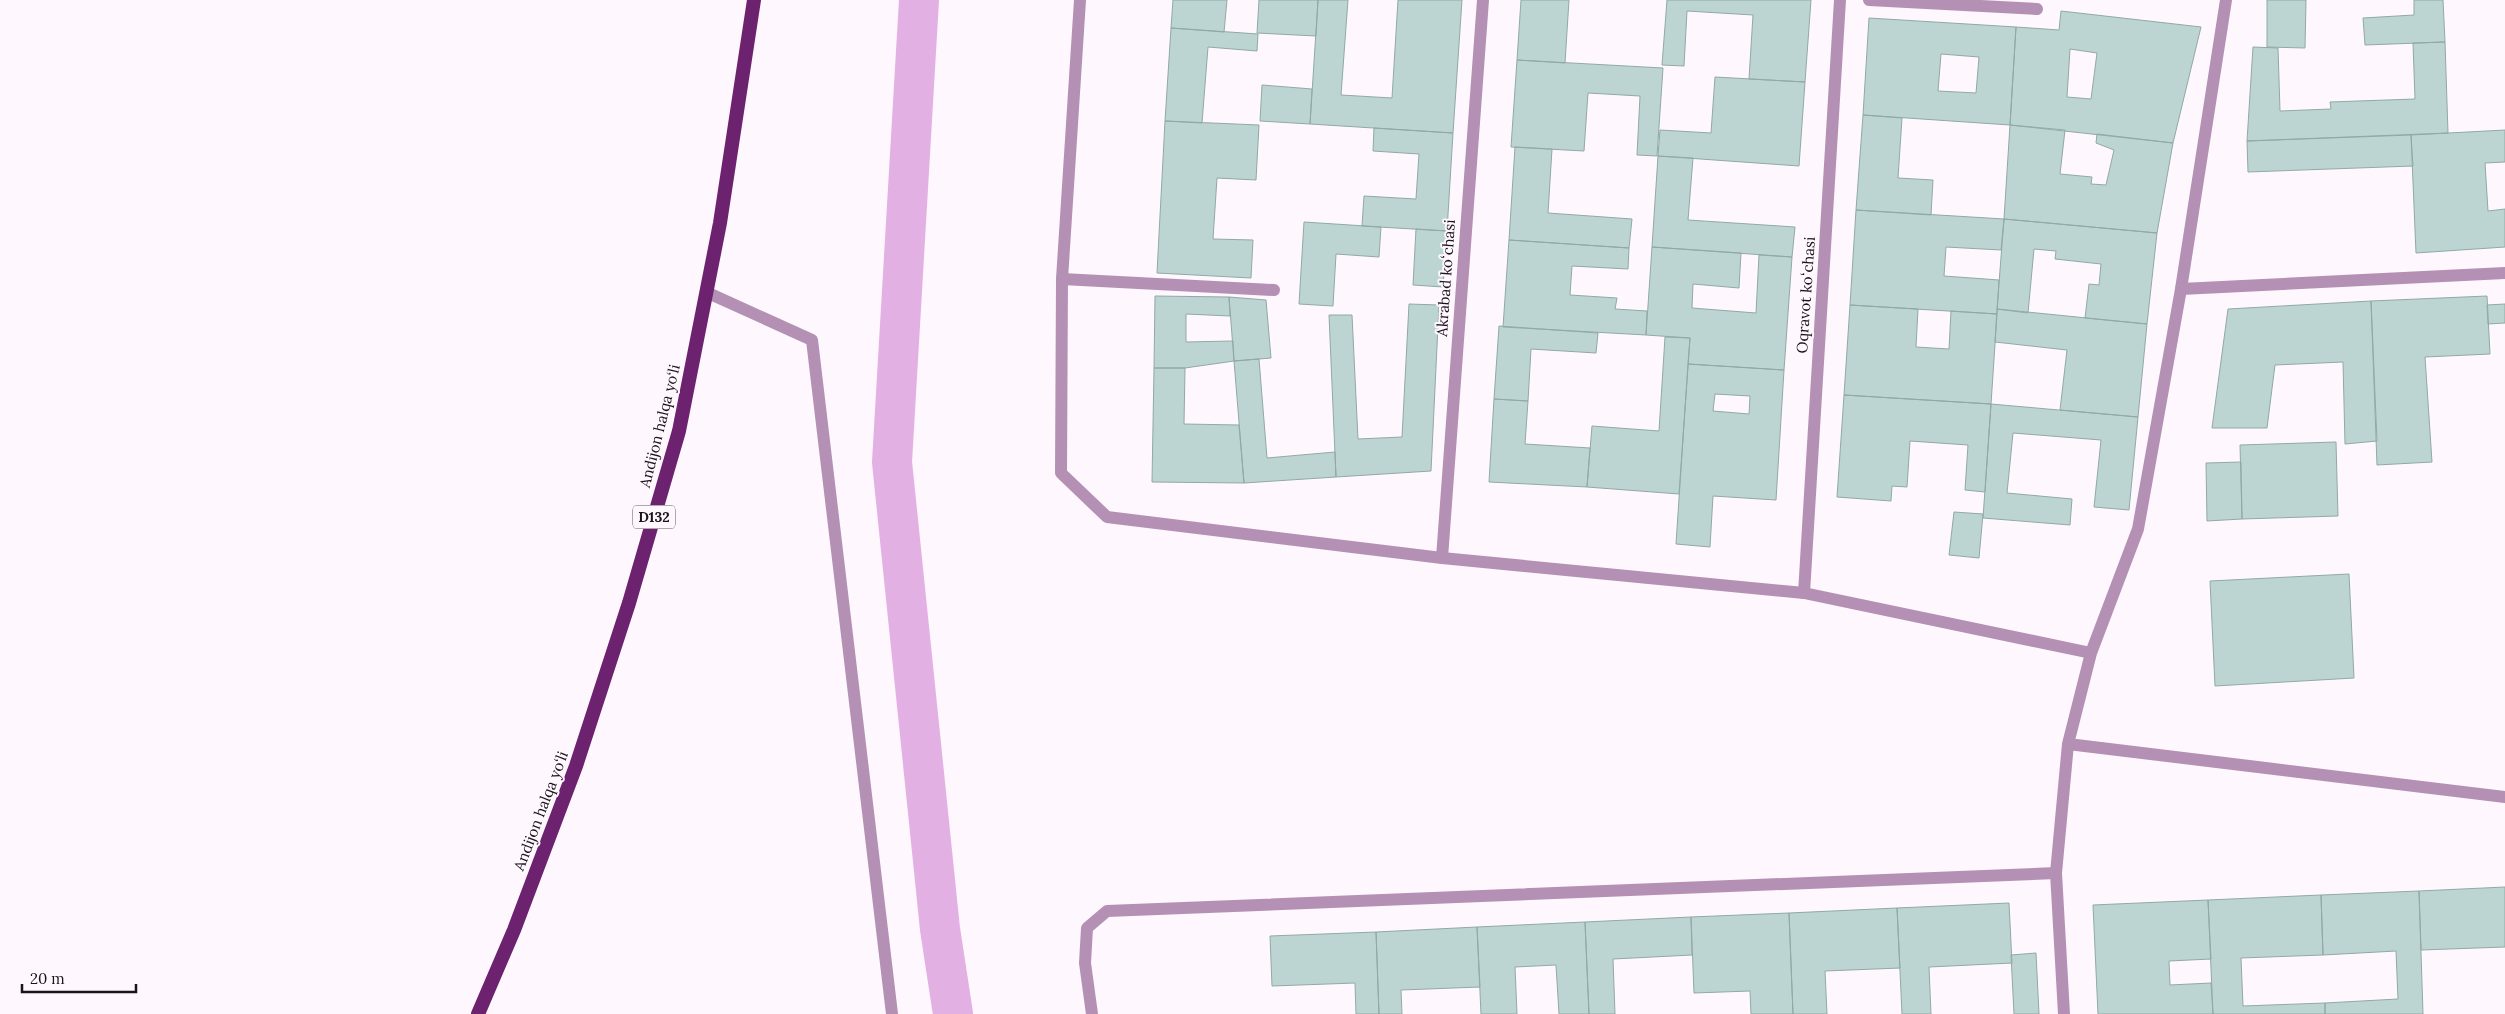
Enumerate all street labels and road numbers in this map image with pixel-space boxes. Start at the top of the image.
street label: Akrabad koʻchasi [1432,219,1459,338]
street label: Oqravot koʻchasi [1792,236,1819,354]
street label: Andijon halqa yo‘li [635,362,684,490]
road number: D132 [633,506,675,528]
street label: Andijon halqa yo‘li [509,748,572,874]

